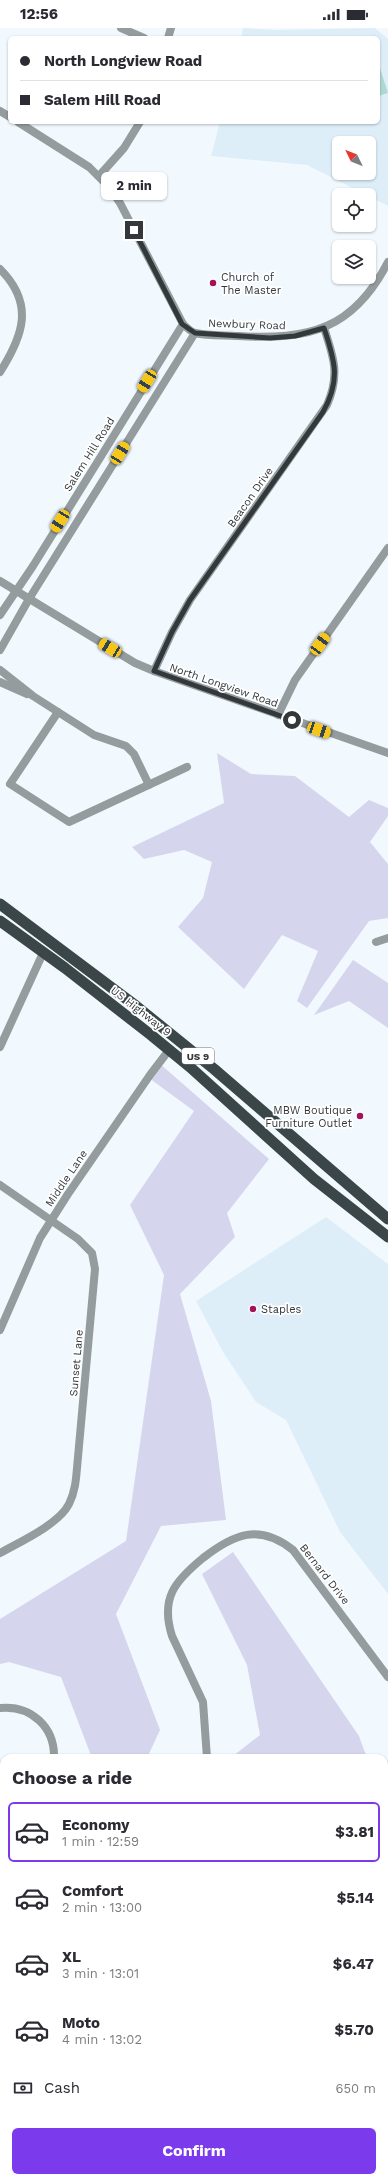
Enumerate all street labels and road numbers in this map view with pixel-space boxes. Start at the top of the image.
street label: Newbury Road [208,317,286,332]
street label: Salem Hill Road [61,415,117,494]
street label: Beacon Drive [225,465,276,530]
street label: North Longview Road [168,661,280,710]
street label: US Highway 9 [108,984,174,1039]
road number: US 9 [182,1048,214,1064]
street label: Middle Lane [43,1147,90,1209]
street label: Sunset Lane [67,1329,86,1397]
street label: Bernard Drive [297,1541,352,1607]

